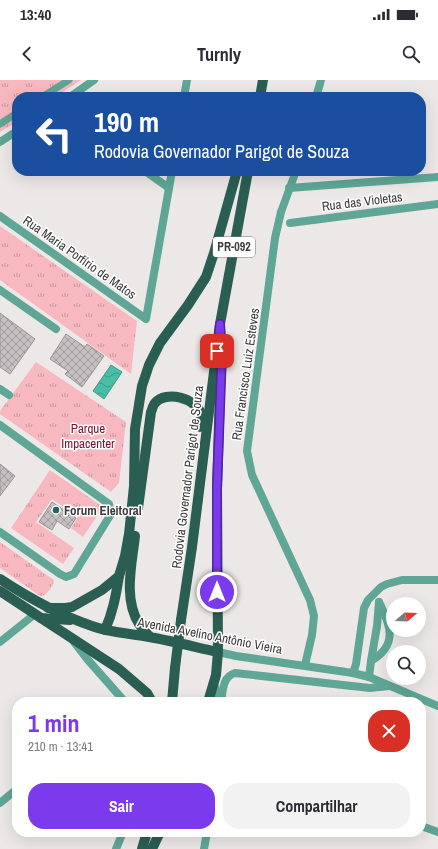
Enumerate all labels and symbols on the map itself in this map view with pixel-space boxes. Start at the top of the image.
street label: Rua das Violetas [321,188,403,215]
street label: Rua Maria Porfírio de Matos [20,212,140,303]
road number: PR-092 [213,237,255,257]
street label: Rua Francisco Luiz Esteves [228,307,263,441]
pin [200,334,234,368]
street label: Rodovia Governador Parigot de Souza [168,384,207,570]
park label: Parque Impacenter [61,420,115,452]
place label: Forum Eleitoral [64,502,142,519]
marker: Forum Eleitoral [51,505,61,515]
position arrow [196,571,238,613]
north arrow [386,597,426,637]
street label: Avenida Avelino Antônio Vieira [135,613,284,658]

